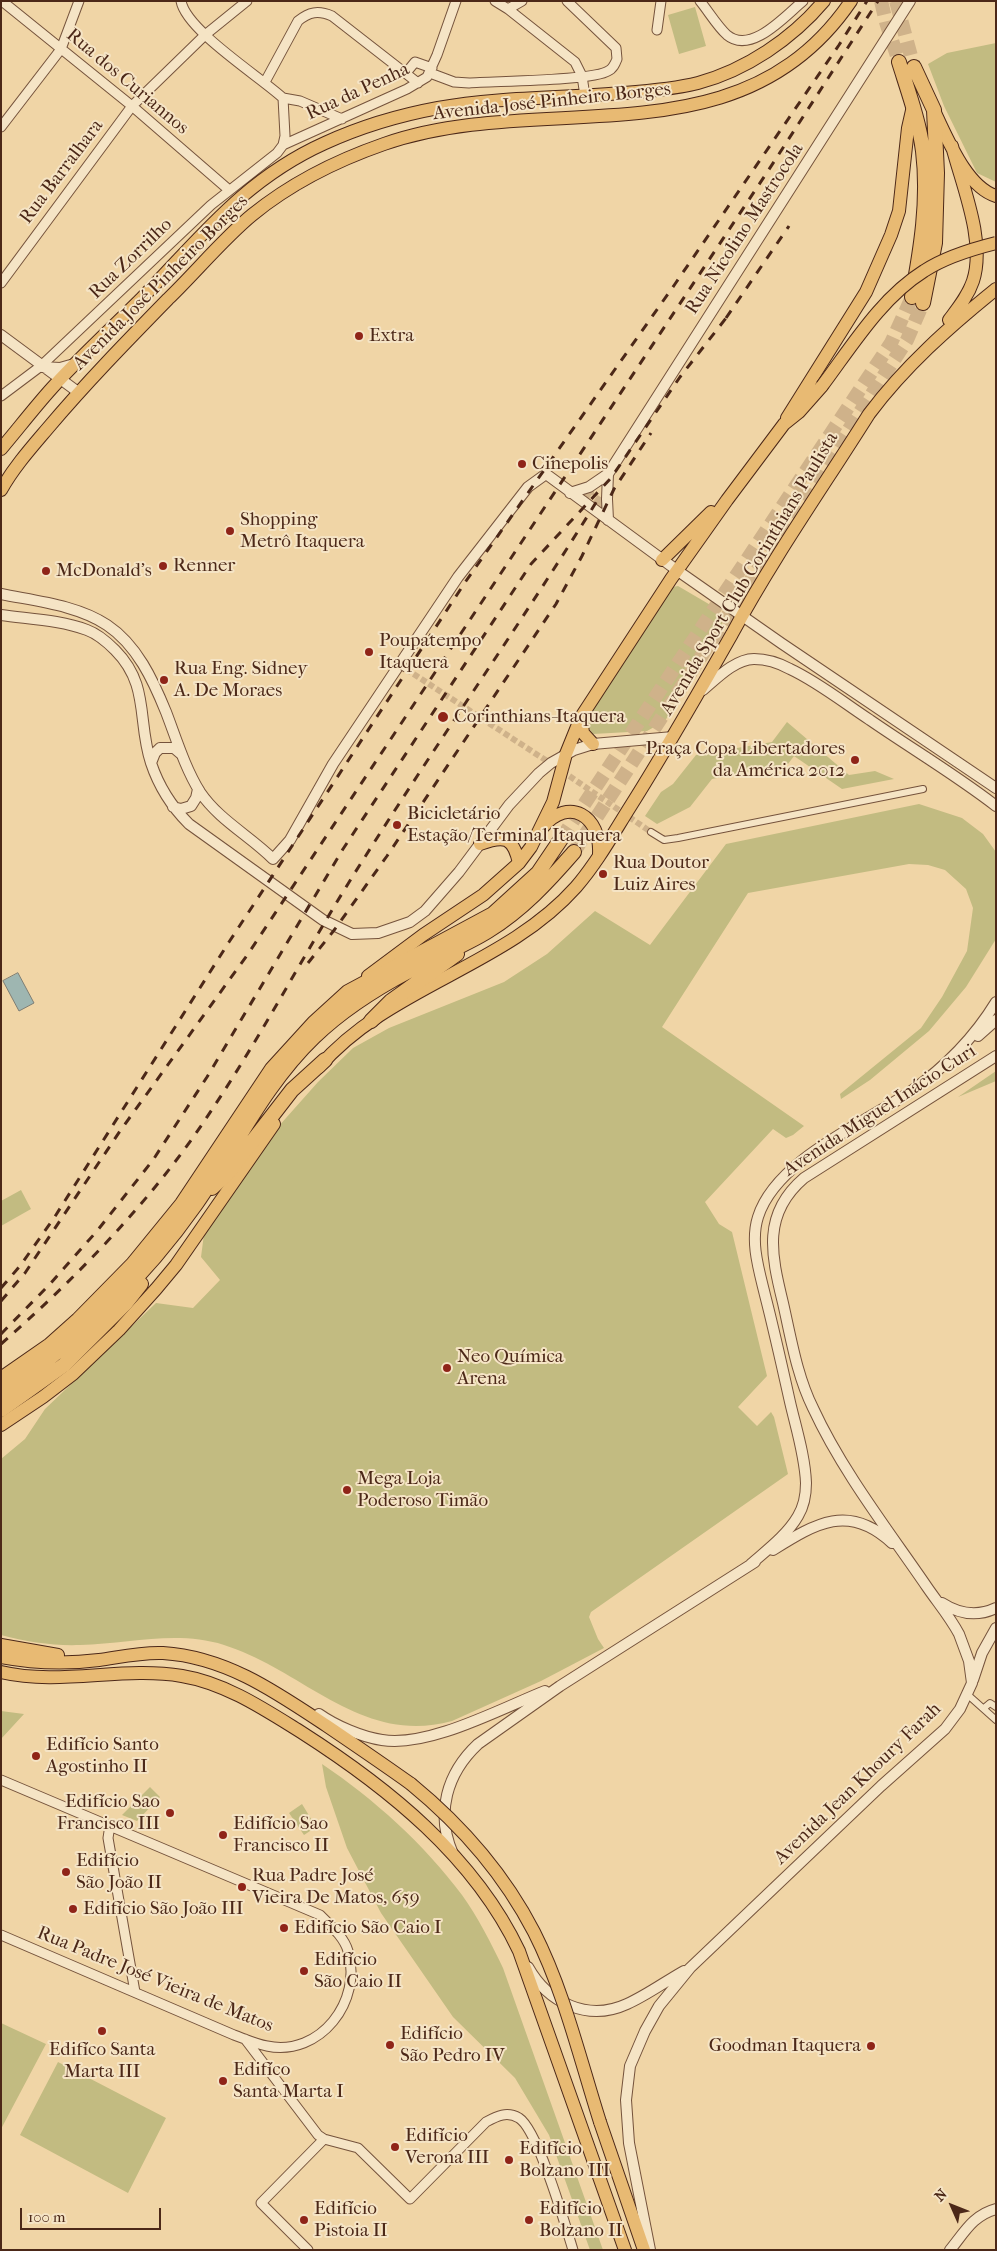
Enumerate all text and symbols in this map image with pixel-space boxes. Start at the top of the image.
street label: Rua dos Curiannos [61,24,193,140]
street label: Rua da Penha [303,58,413,126]
street label: Avenida José Pinheiro Borges [432,78,672,126]
street label: Rua Barralhara [15,115,109,229]
street label: Rua Nicolino Mastrocola [681,139,809,319]
street label: Avenida José Pinheiro Borges [69,191,253,375]
street label: Rua Zorrilho [85,214,177,304]
place label: Extra [369,325,414,347]
marker: Extra [353,330,365,342]
street label: Avenida Sport Club Corinthians Paulista [656,428,844,720]
place label: Cinepolis [532,453,608,475]
marker: Cinepolis [516,458,528,470]
place label: Shopping Metrô Itaquera [240,509,365,553]
marker: Shopping Metrô Itaquera [224,525,236,537]
place label: Renner [173,555,235,577]
place label: McDonald's [56,560,152,582]
marker: Renner [157,560,169,572]
marker: McDonald's [40,565,52,577]
place label: Poupatempo Itaquera [379,630,481,674]
marker: Poupatempo Itaquera [363,646,375,658]
place label: Rua Eng. Sidney A. De Moraes [174,658,307,702]
marker: Rua Eng. Sidney A. De Moraes [158,674,170,686]
place label: Corinthians-Itaquera [454,706,625,728]
marker: Corinthians-Itaquera [436,710,450,724]
place label: Praça Copa Libertadores da América 2012 [646,738,845,782]
marker: Praça Copa Libertadores da América 2012 [849,754,861,766]
place label: Bicicletário Estação/Terminal Itaquera [407,803,621,847]
marker: Bicicletário Estação/Terminal Itaquera [391,819,403,831]
place label: Rua Doutor Luiz Aires [613,852,709,896]
marker: Rua Doutor Luiz Aires [597,868,609,880]
street label: Avenida Miguel Inácio Curi [779,1040,981,1182]
place label: Neo Química Arena [457,1346,564,1390]
marker: Neo Química Arena [441,1362,453,1374]
place label: Mega Loja Poderoso Timão [357,1468,488,1512]
marker: Mega Loja Poderoso Timão [341,1484,353,1496]
street label: Avenida Jean Khoury Farah [770,1698,946,1870]
place label: Edifício Santo Agostinho II [46,1734,159,1778]
marker: Edifício Santo Agostinho II [30,1750,42,1762]
place label: Edifício Sao Francisco III [57,1791,160,1835]
marker: Edifício Sao Francisco III [164,1807,176,1819]
place label: Edifício Sao Francisco II [233,1813,329,1857]
marker: Edifício Sao Francisco II [217,1829,229,1841]
place label: Edifício São João II [76,1850,162,1894]
place label: Rua Padre José Vieira De Matos, 659 [252,1865,420,1909]
marker: Edifício São João II [60,1866,72,1878]
marker: Rua Padre José Vieira De Matos, 659 [236,1881,248,1893]
place label: Edifício São João III [83,1898,243,1920]
marker: Edifício São João III [67,1903,79,1915]
place label: Edifício São Caio I [294,1917,441,1939]
street label: Rua Padre José Vieira de Matos [33,1922,277,2038]
marker: Edifício São Caio I [278,1922,290,1934]
place label: Edifício São Caio II [314,1949,402,1993]
marker: Edifício São Caio II [298,1965,310,1977]
place label: Edifício São Pedro IV [400,2023,505,2067]
marker: Edifíco Santa Marta III [96,2025,108,2037]
place label: Goodman Itaquera [709,2035,861,2057]
place label: Edifíco Santa Marta III [49,2039,155,2083]
marker: Edifício São Pedro IV [384,2039,396,2051]
marker: Goodman Itaquera [865,2040,877,2052]
place label: Edifíco Santa Marta I [233,2059,344,2103]
marker: Edifíco Santa Marta I [217,2075,229,2087]
place label: Edifício Verona III [405,2125,489,2169]
place label: Edifício Bolzano III [519,2138,610,2182]
marker: Edifício Verona III [389,2141,401,2153]
marker: Edifício Bolzano III [503,2154,515,2166]
north arrow [927,2181,977,2231]
text: N [931,2186,951,2205]
scale bar [22,2198,164,2230]
place label: Edifício Pistoia II [314,2198,388,2242]
place label: Edifício Bolzano II [539,2198,623,2242]
text: 100 m [28,2208,66,2226]
marker: Edifício Pistoia II [298,2214,310,2226]
marker: Edifício Bolzano II [523,2214,535,2226]

